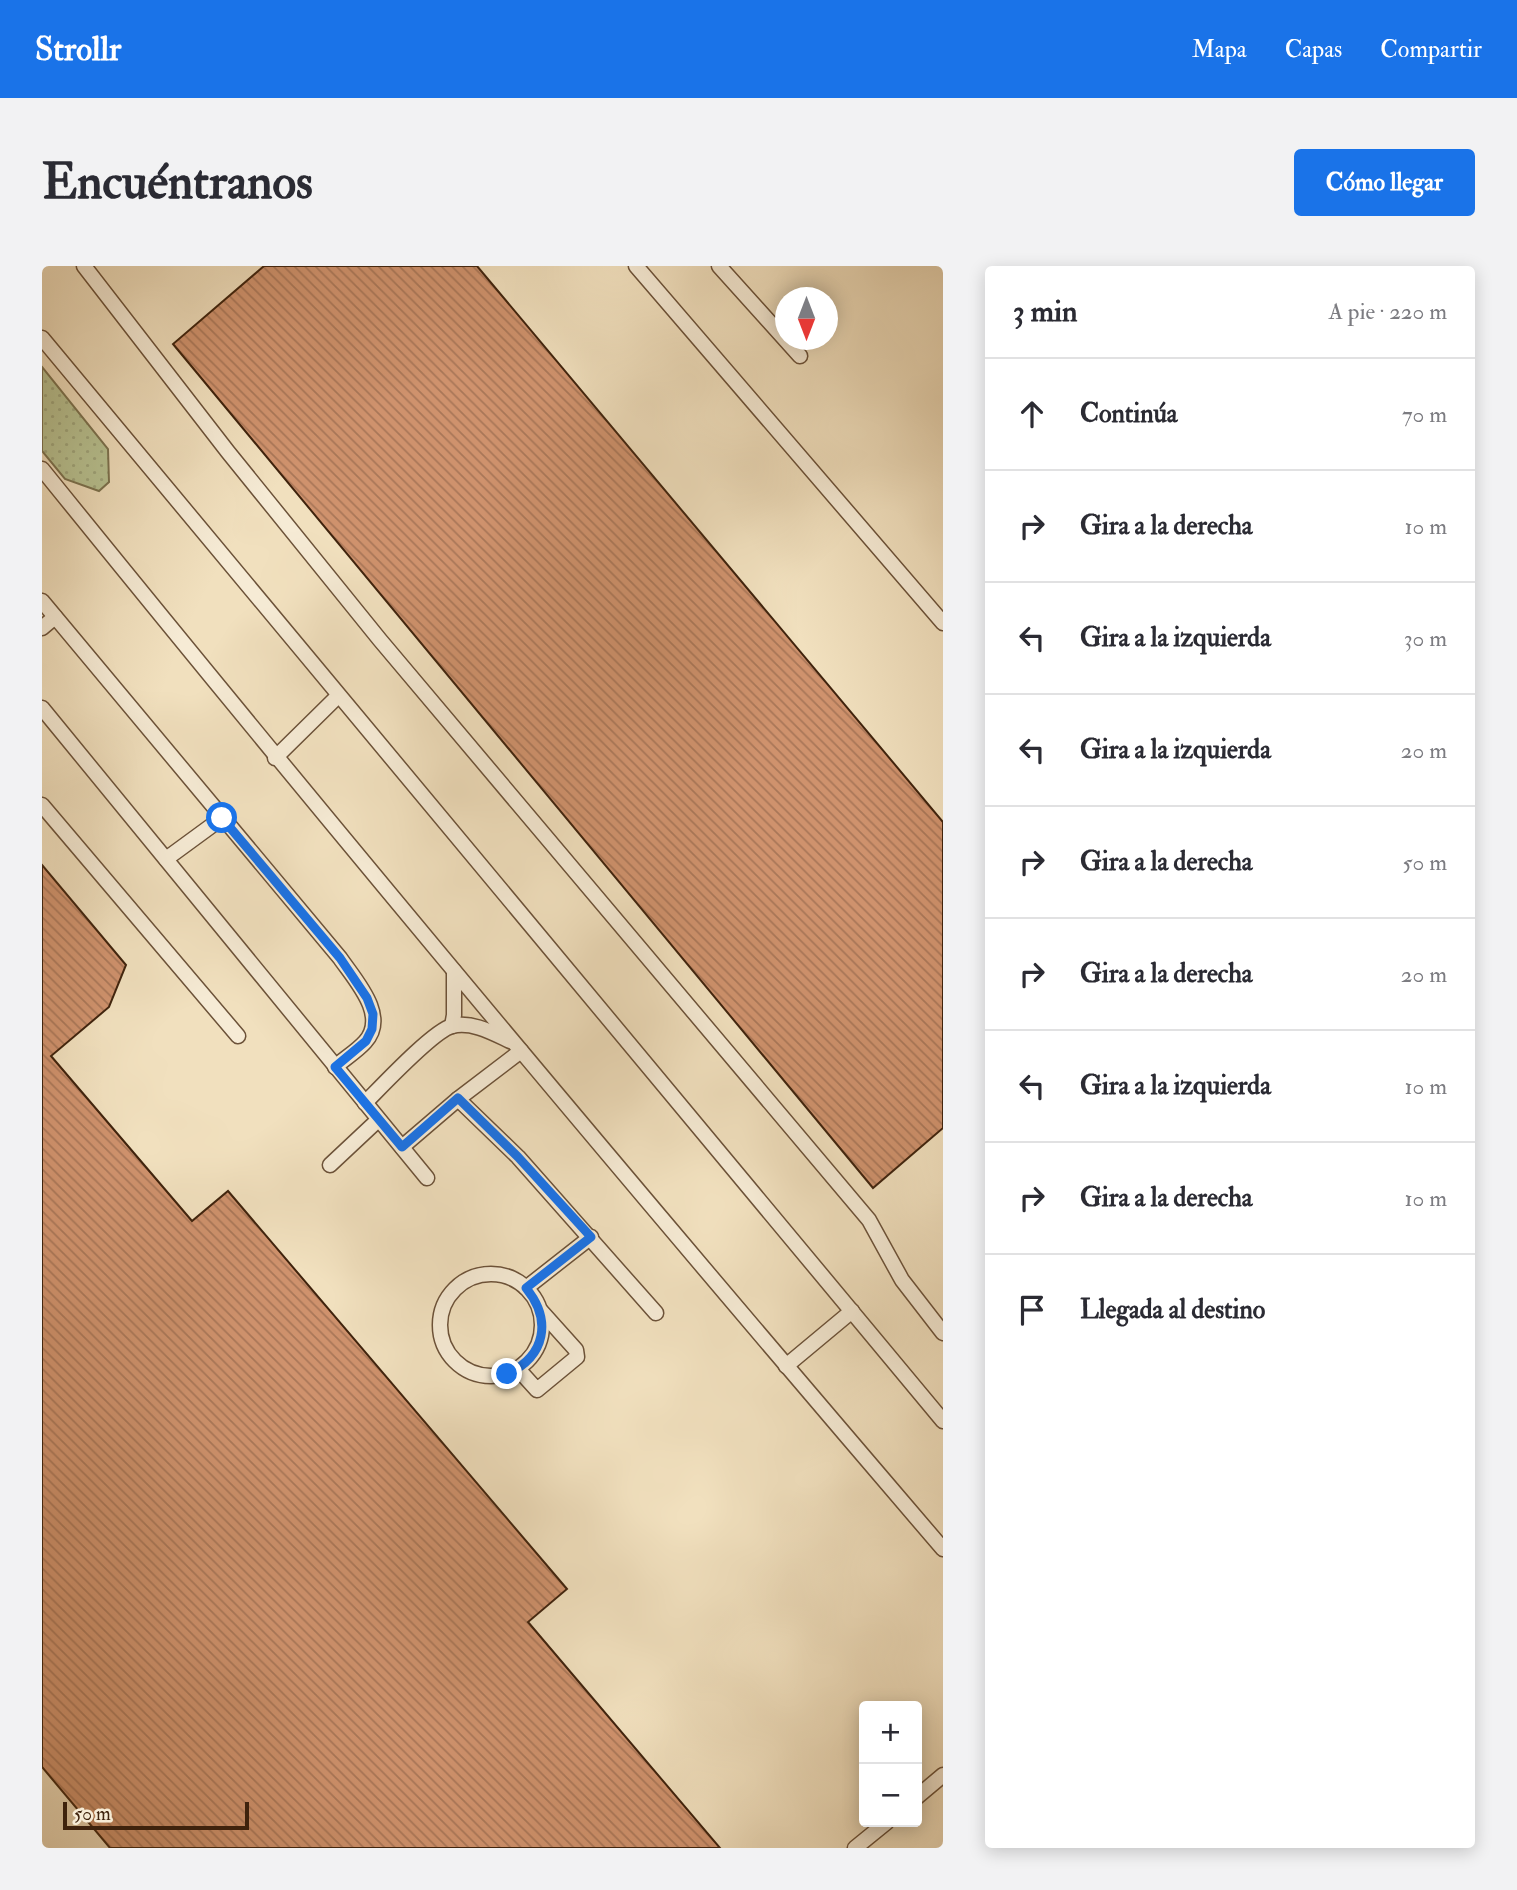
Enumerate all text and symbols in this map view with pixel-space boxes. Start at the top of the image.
text: Strollr [35,29,121,70]
text: Mapa [1192,34,1247,65]
text: Capas [1285,34,1342,65]
text: Compartir [1380,34,1482,65]
button: Cómo llegar [1294,149,1475,216]
text: Encuéntranos [42,152,313,213]
north arrow [775,287,838,350]
text: 3 min [1013,293,1078,330]
text: A pie · 220 m [1328,297,1447,326]
icon: ahead [1013,395,1051,433]
text: Continúa [1080,398,1178,430]
text: 70 m [1402,400,1447,429]
icon: right [1013,507,1051,545]
text: Gira a la derecha [1080,510,1253,542]
text: 10 m [1404,512,1447,541]
icon: left [1013,619,1051,657]
text: Gira a la izquierda [1080,622,1271,654]
text: 30 m [1404,624,1447,653]
icon: left [1013,731,1051,769]
text: Gira a la izquierda [1080,734,1271,766]
text: 20 m [1401,736,1447,765]
route start [206,802,237,833]
icon: right [1013,843,1051,881]
text: Gira a la derecha [1080,846,1253,878]
text: 50 m [1403,848,1447,877]
icon: right [1013,955,1051,993]
text: Gira a la derecha [1080,958,1253,990]
text: 20 m [1401,960,1447,989]
icon: left [1013,1067,1051,1105]
text: Gira a la izquierda [1080,1070,1271,1102]
text: 10 m [1404,1072,1447,1101]
icon: right [1013,1179,1051,1217]
text: Gira a la derecha [1080,1182,1253,1214]
text: 10 m [1404,1184,1447,1213]
icon: arrive [1013,1291,1051,1329]
text: Llegada al destino [1080,1294,1265,1326]
route end [491,1358,522,1389]
map controls [859,1701,922,1827]
button: + [859,1701,922,1764]
button: − [859,1764,922,1827]
scale bar [63,1799,248,1831]
text: 50 m [74,1802,111,1826]

